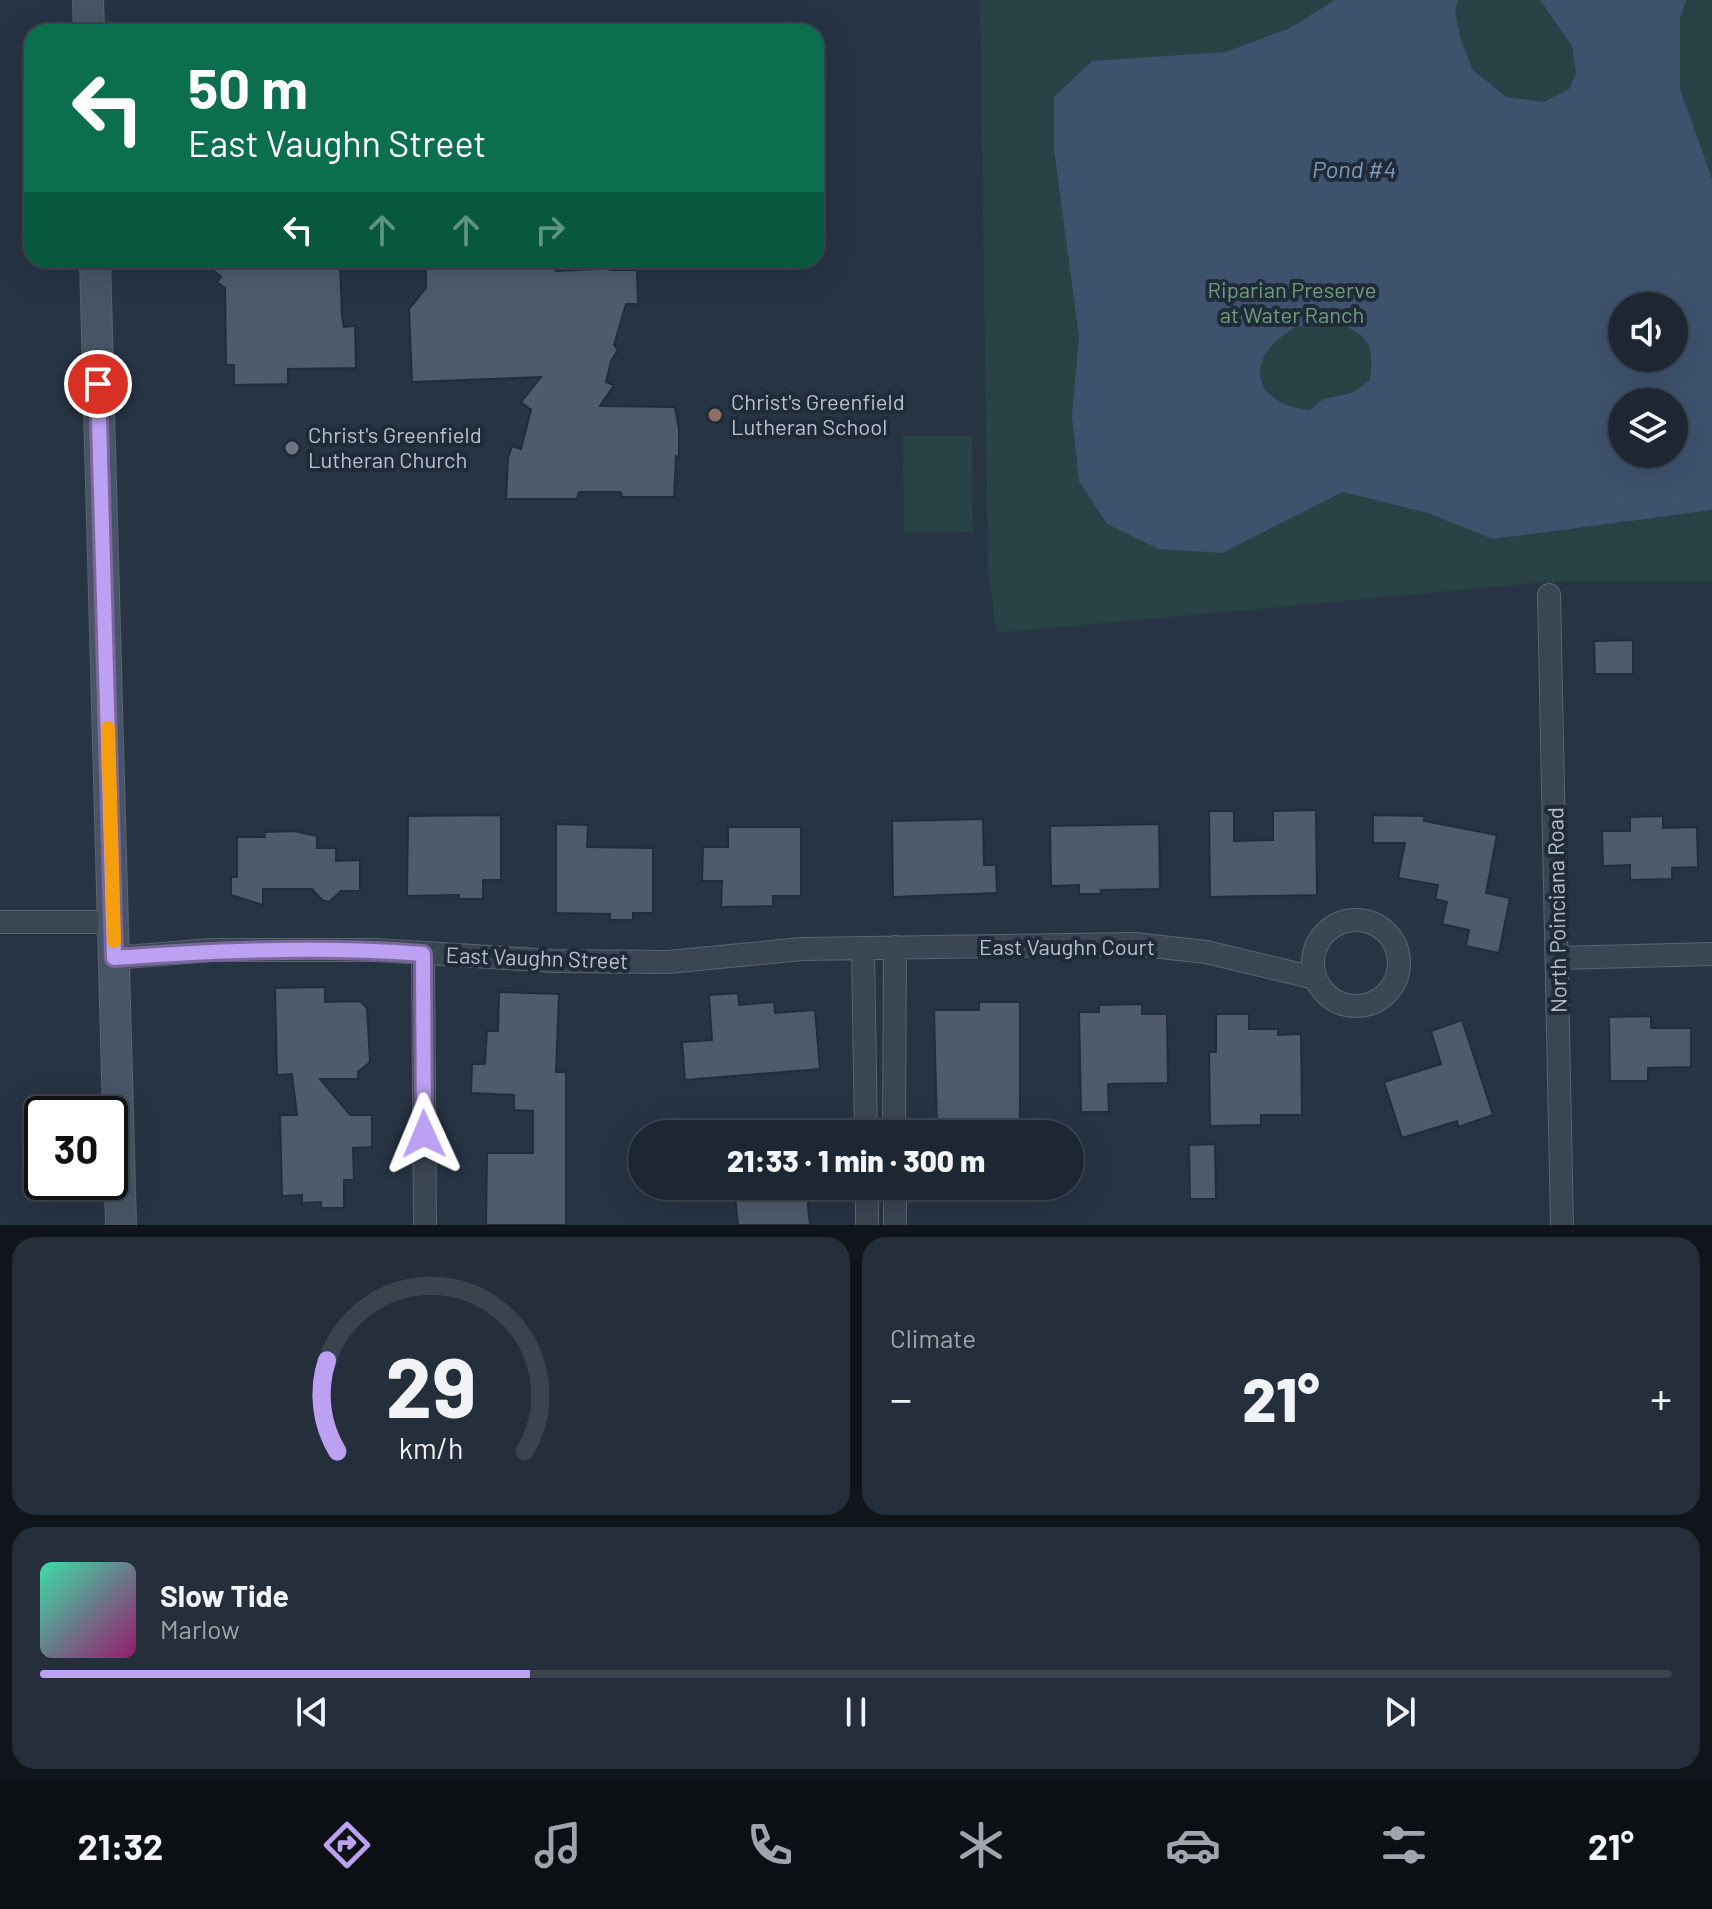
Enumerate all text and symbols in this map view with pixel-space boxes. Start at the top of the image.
text: 50 m [188,53,308,120]
icon: left [56,56,160,160]
text: East Vaughn Street [188,121,486,164]
water label: Pond #4 [1312,154,1396,183]
icon: left [276,208,320,252]
icon: ahead [360,208,404,252]
icon: ahead [444,208,488,252]
icon: right [528,208,572,252]
park label: Riparian Preserve at Water Ranch [1208,276,1376,327]
map controls [1608,292,1688,468]
button: sound [1608,292,1688,372]
pin [64,350,132,418]
icon: arrive [76,362,120,406]
place label: Christ's Greenfield Lutheran School [731,388,905,439]
button: layers [1608,388,1688,468]
marker: Christ's Greenfield Lutheran School [706,406,724,424]
place label: Christ's Greenfield Lutheran Church [308,421,482,472]
marker: Christ's Greenfield Lutheran Church [283,439,301,457]
street label: North Poinciana Road [1541,807,1571,1013]
street label: East Vaughn Court [979,933,1155,959]
street label: East Vaughn Street [445,941,629,973]
position arrow [382,1092,466,1176]
speed limit sign: 30 [24,1096,128,1200]
text: 21:33 · 1 min · 300 m [727,1142,985,1178]
text: Climate [890,1322,976,1353]
text: 29 [386,1335,476,1435]
text: 21° [1242,1362,1320,1434]
text: − [890,1371,912,1424]
text: + [1650,1371,1672,1424]
text: km/h [399,1430,463,1465]
text: Slow Tide [160,1577,289,1613]
text: Marlow [160,1613,240,1644]
icon: previous [290,1690,334,1734]
icon: pause [834,1690,878,1734]
icon: next [1378,1690,1422,1734]
icon: directions [319,1817,375,1873]
icon: music [530,1817,586,1873]
icon: phone [742,1817,798,1873]
icon: climate [953,1817,1009,1873]
icon: car [1165,1817,1221,1873]
icon: filters [1376,1817,1432,1873]
text: 21:32 [78,1824,163,1867]
text: 21° [1588,1824,1634,1867]

